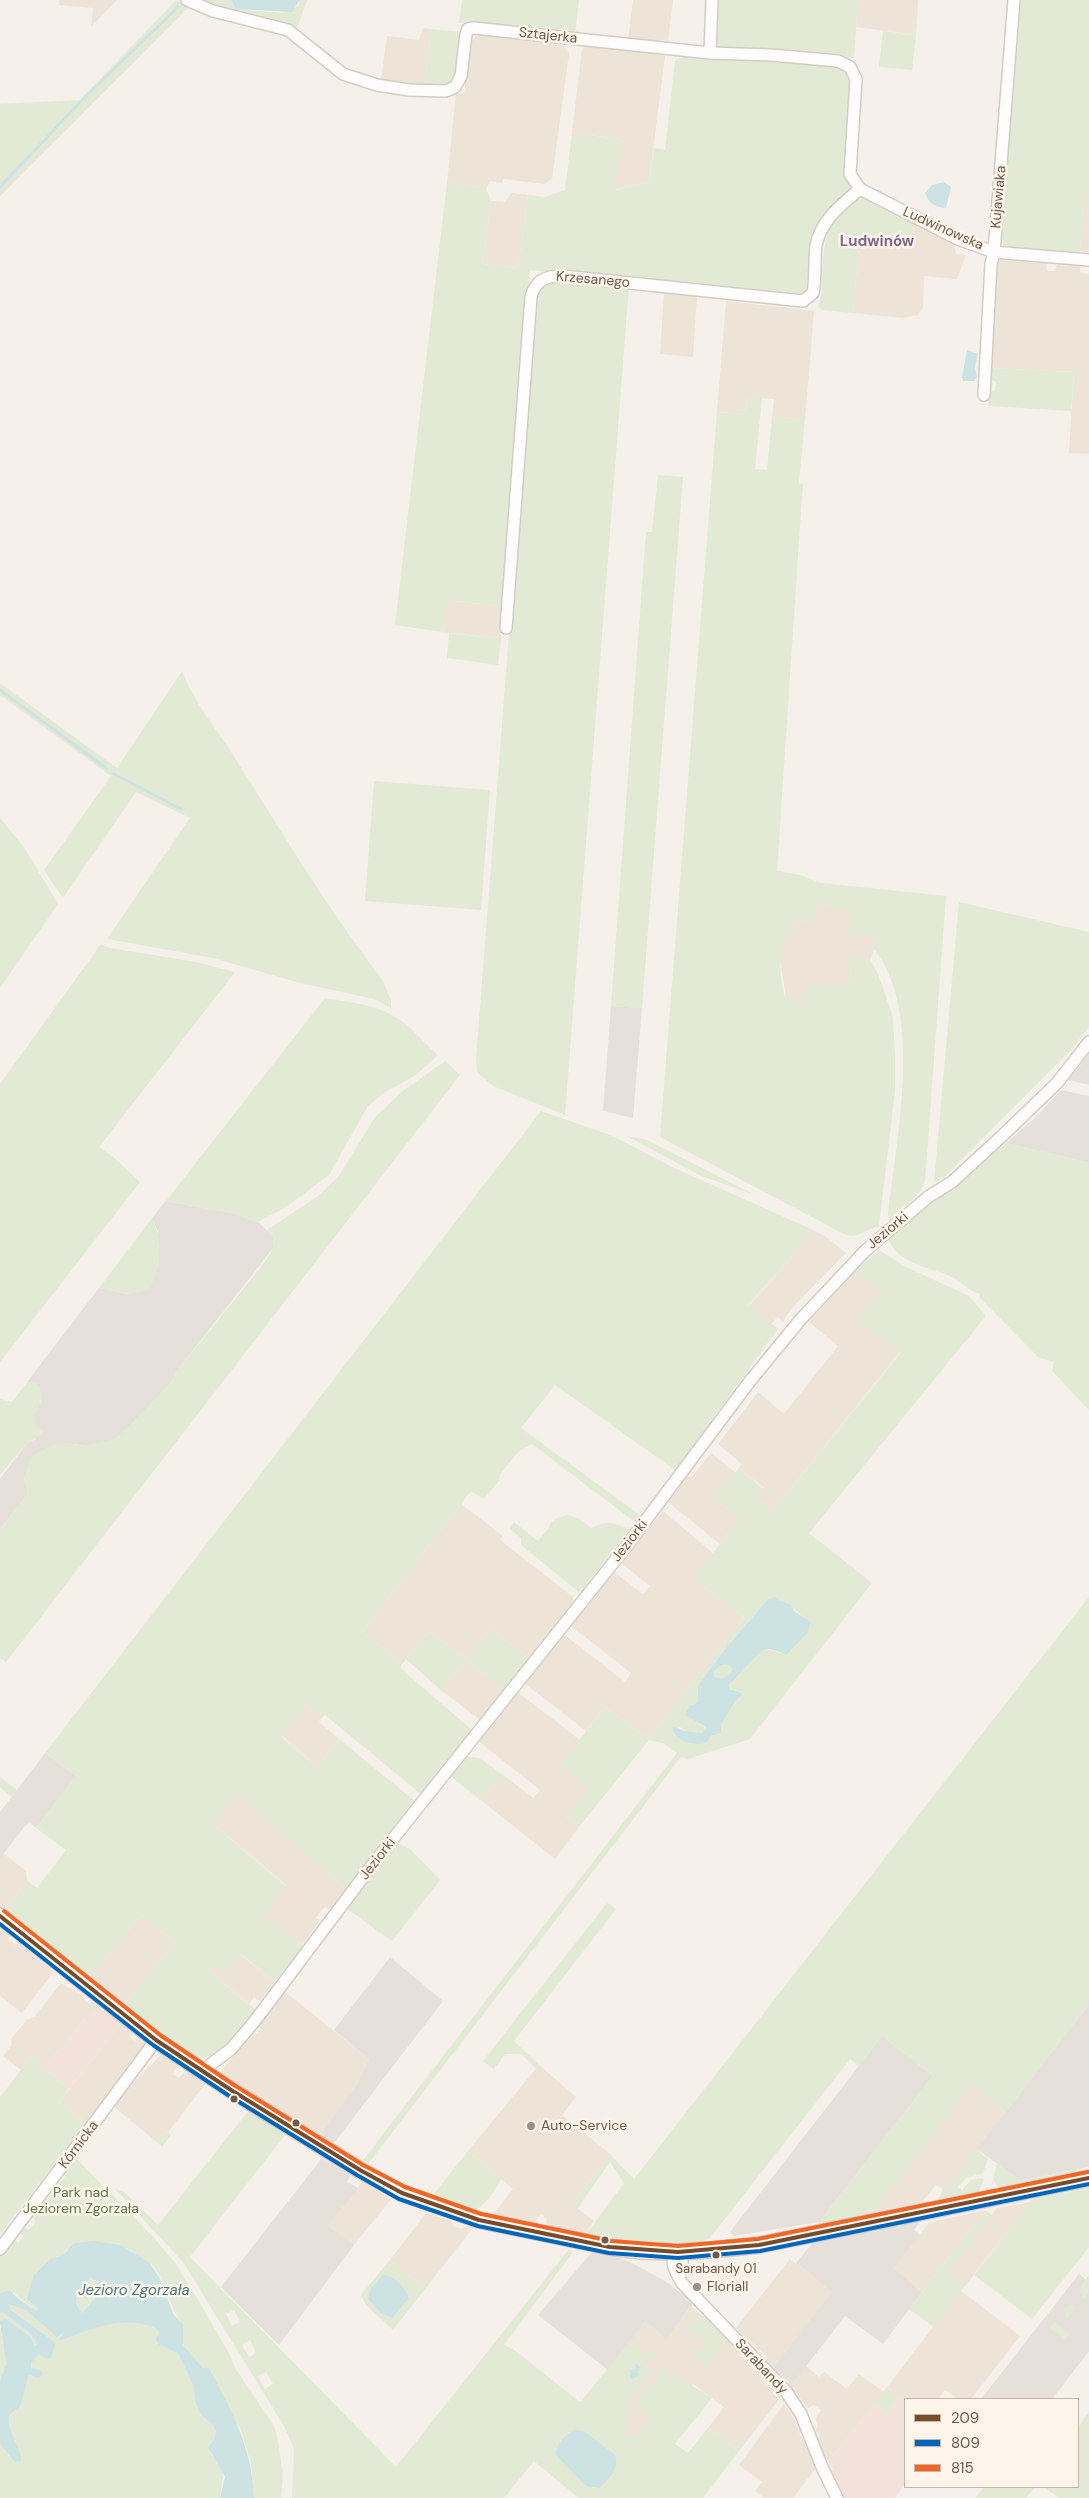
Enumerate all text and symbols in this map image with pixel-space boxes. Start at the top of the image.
street label: Sztajerka [518,25,578,47]
street label: Kujawiaka [988,165,1010,229]
street label: Ludwinowska [900,204,986,254]
district label: Ludwinów [840,233,914,251]
street label: Krzesanego [555,268,631,292]
street label: Jeziorki [864,1209,912,1253]
street label: Jeziorki [608,1517,652,1565]
street label: Jeziorki [356,1835,400,1883]
unlabelled marker [229,2094,239,2104]
street label: Kórnicka [56,2118,102,2172]
unlabelled marker [291,2118,301,2128]
place label: Auto-Service [541,2118,627,2134]
marker: Auto-Service [525,2120,537,2132]
park label: Park nad Jeziorem Zgorzała [23,2185,139,2218]
unlabelled marker [600,2235,610,2245]
marker: Sarabandy 01 [711,2250,721,2260]
place label: Sarabandy 01 [676,2262,756,2278]
place label: Floriall [707,2279,748,2295]
marker: Floriall [691,2281,703,2293]
water label: Jezioro Zgorzała [78,2282,190,2300]
street label: Sarabandy [731,2336,791,2398]
legend [904,2398,1079,2488]
text: 209 [951,2408,979,2428]
text: 809 [951,2433,980,2453]
text: 815 [951,2458,974,2478]

